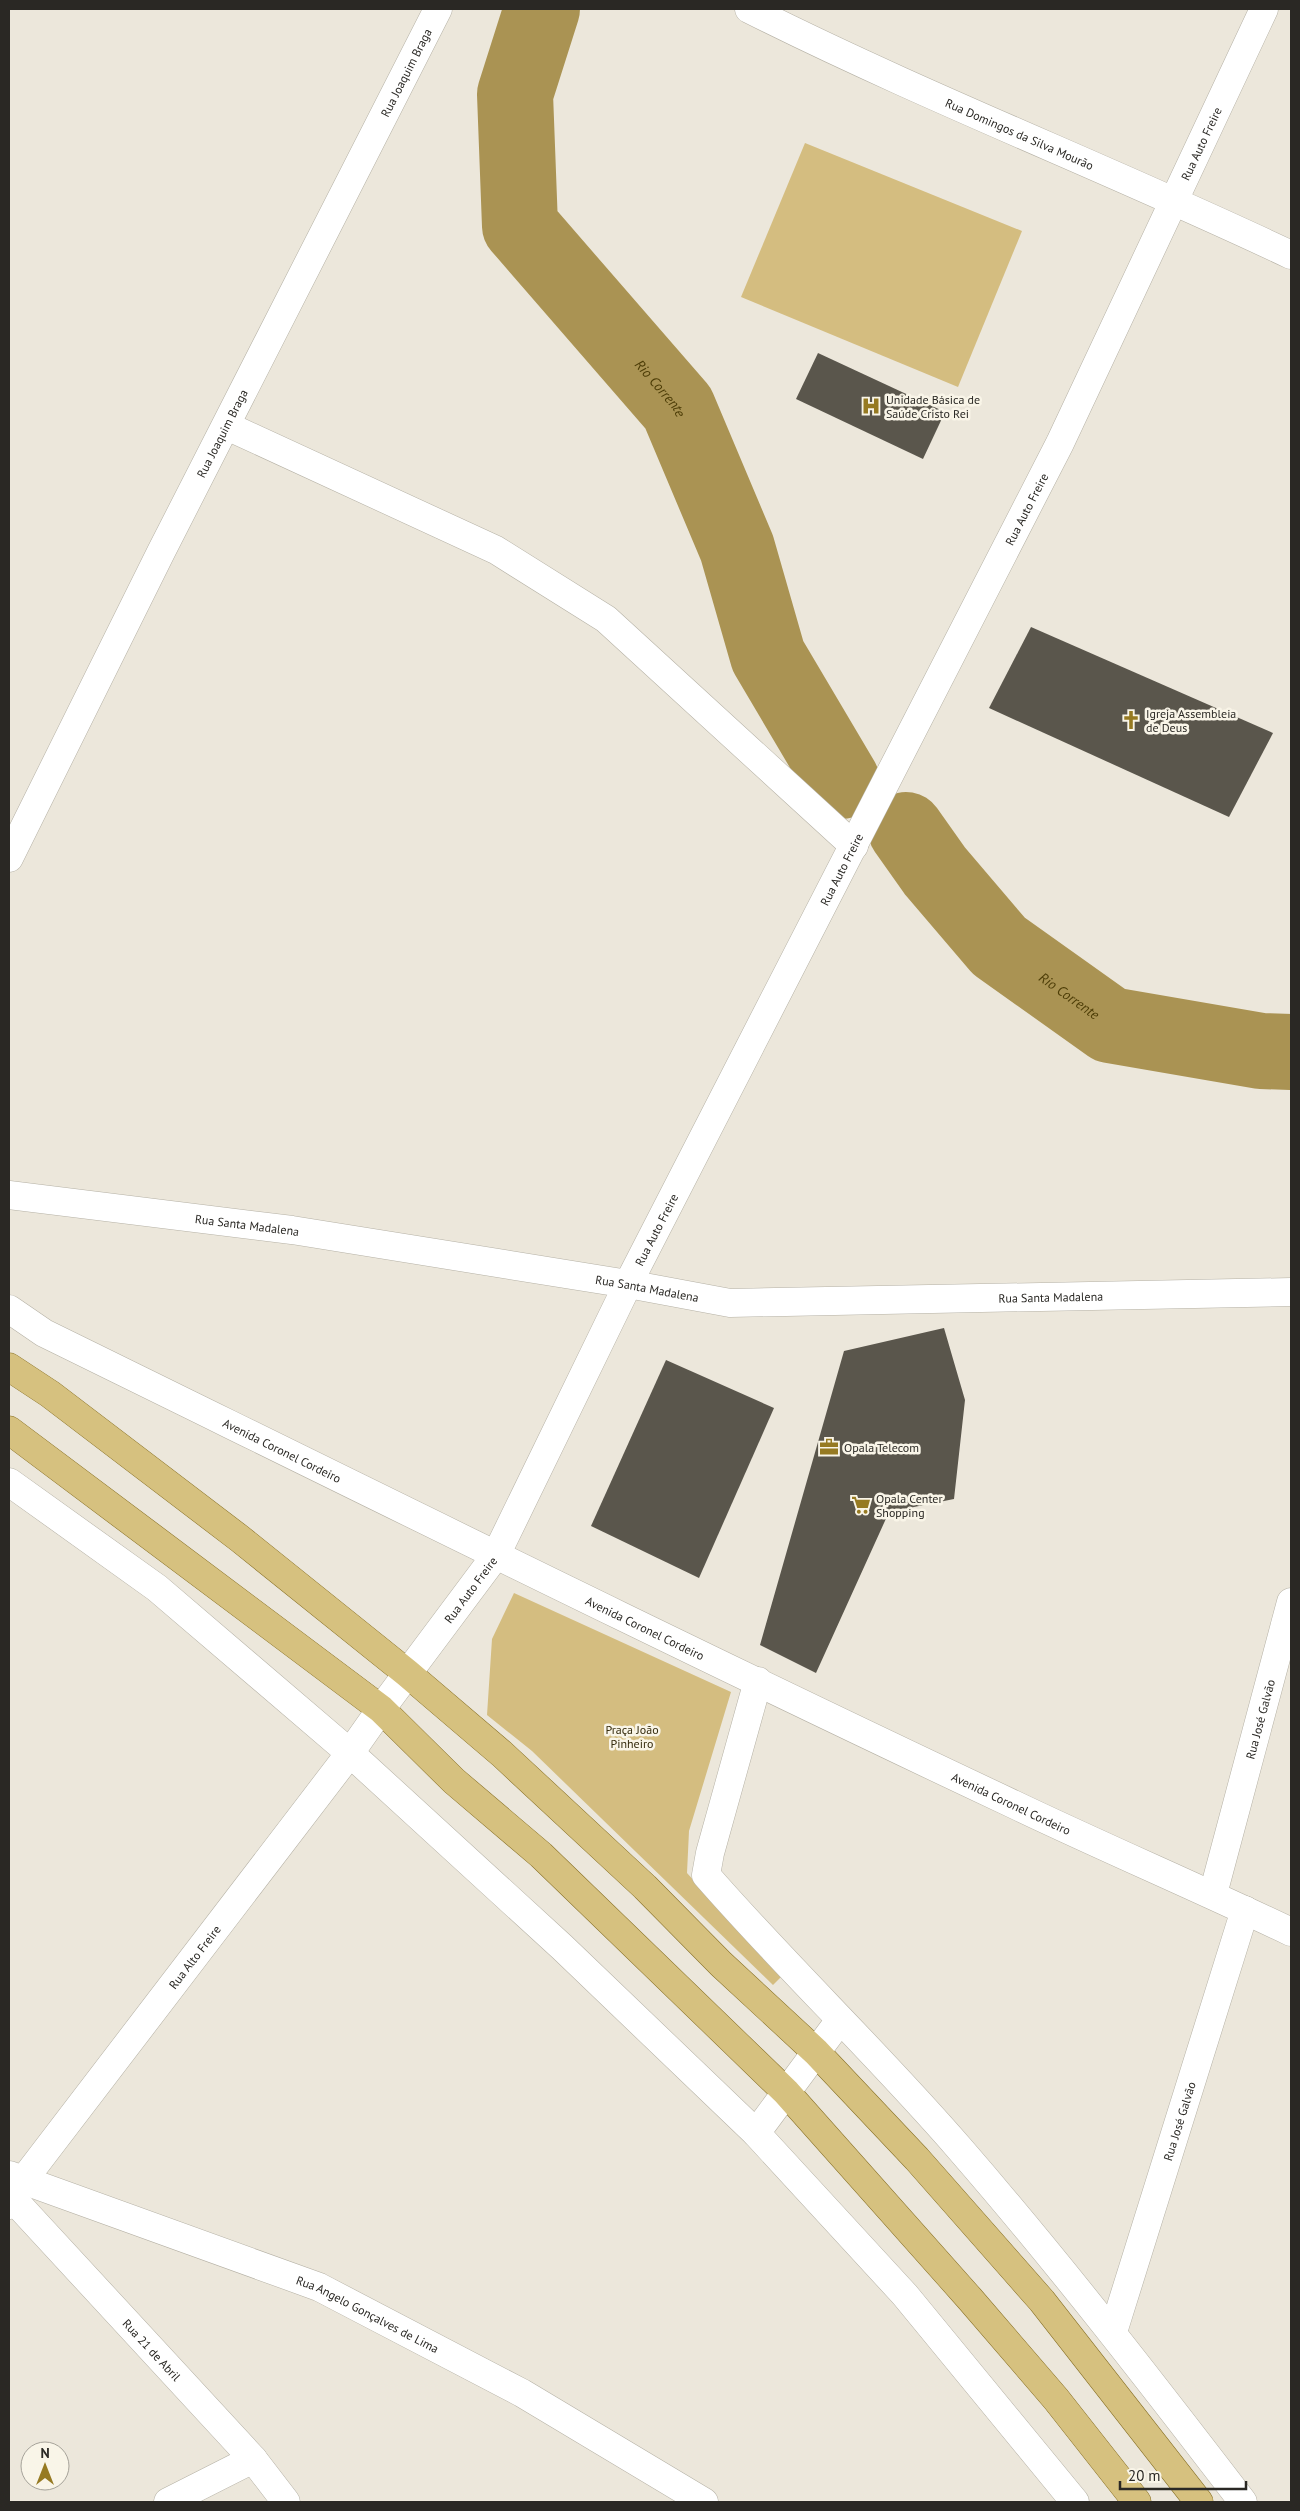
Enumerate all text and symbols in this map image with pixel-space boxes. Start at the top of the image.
street label: Rua Joaquim Braga [377,26,434,119]
street label: Rua Domingos da Silva Mourão [943,95,1096,173]
street label: Rua Auto Freire [1177,104,1224,183]
water label: Rio Corrente [631,356,690,420]
street label: Rua Joaquim Braga [193,387,250,480]
place label: Unidade Básica de Saúde Cristo Rei [886,392,980,421]
hospital icon: Unidade Básica de Saúde Cristo Rei [860,395,882,417]
street label: Rua Auto Freire [1001,470,1051,548]
place label: Igreja Assembleia de Deus [1146,706,1236,735]
church icon: Igreja Assembleia de Deus [1120,709,1142,731]
street label: Rua Auto Freire [816,831,866,908]
water label: Rio Corrente [1035,968,1103,1024]
street label: Rua Auto Freire [631,1191,681,1268]
street label: Rua Santa Madalena [194,1211,300,1239]
street label: Rua Santa Madalena [594,1271,700,1305]
street label: Rua Santa Madalena [998,1288,1103,1305]
street label: Avenida Coronel Cordeiro [221,1415,344,1486]
office icon: Opala Telecom [818,1436,840,1458]
place label: Opala Telecom [844,1440,919,1455]
place label: Opala Center Shopping [876,1491,943,1520]
supermarket icon: Opala Center Shopping [850,1494,872,1516]
street label: Rua Auto Freire [440,1553,500,1626]
street label: Avenida Coronel Cordeiro [583,1593,707,1663]
street label: Rua José Galvão [1242,1678,1278,1761]
park label: Praça João Pinheiro [605,1722,659,1751]
street label: Avenida Coronel Cordeiro [949,1769,1073,1838]
street label: Rua Alto Freire [165,1922,223,1992]
street label: Rua José Galvão [1160,2080,1198,2162]
street label: Rua Angelo Gonçalves de Lima [294,2272,442,2356]
street label: Rua 21 de Abril [120,2316,185,2384]
north arrow [20,2441,70,2491]
text: N [40,2444,50,2462]
scale bar [1120,2458,1246,2490]
text: 20 m [1128,2466,1161,2485]

